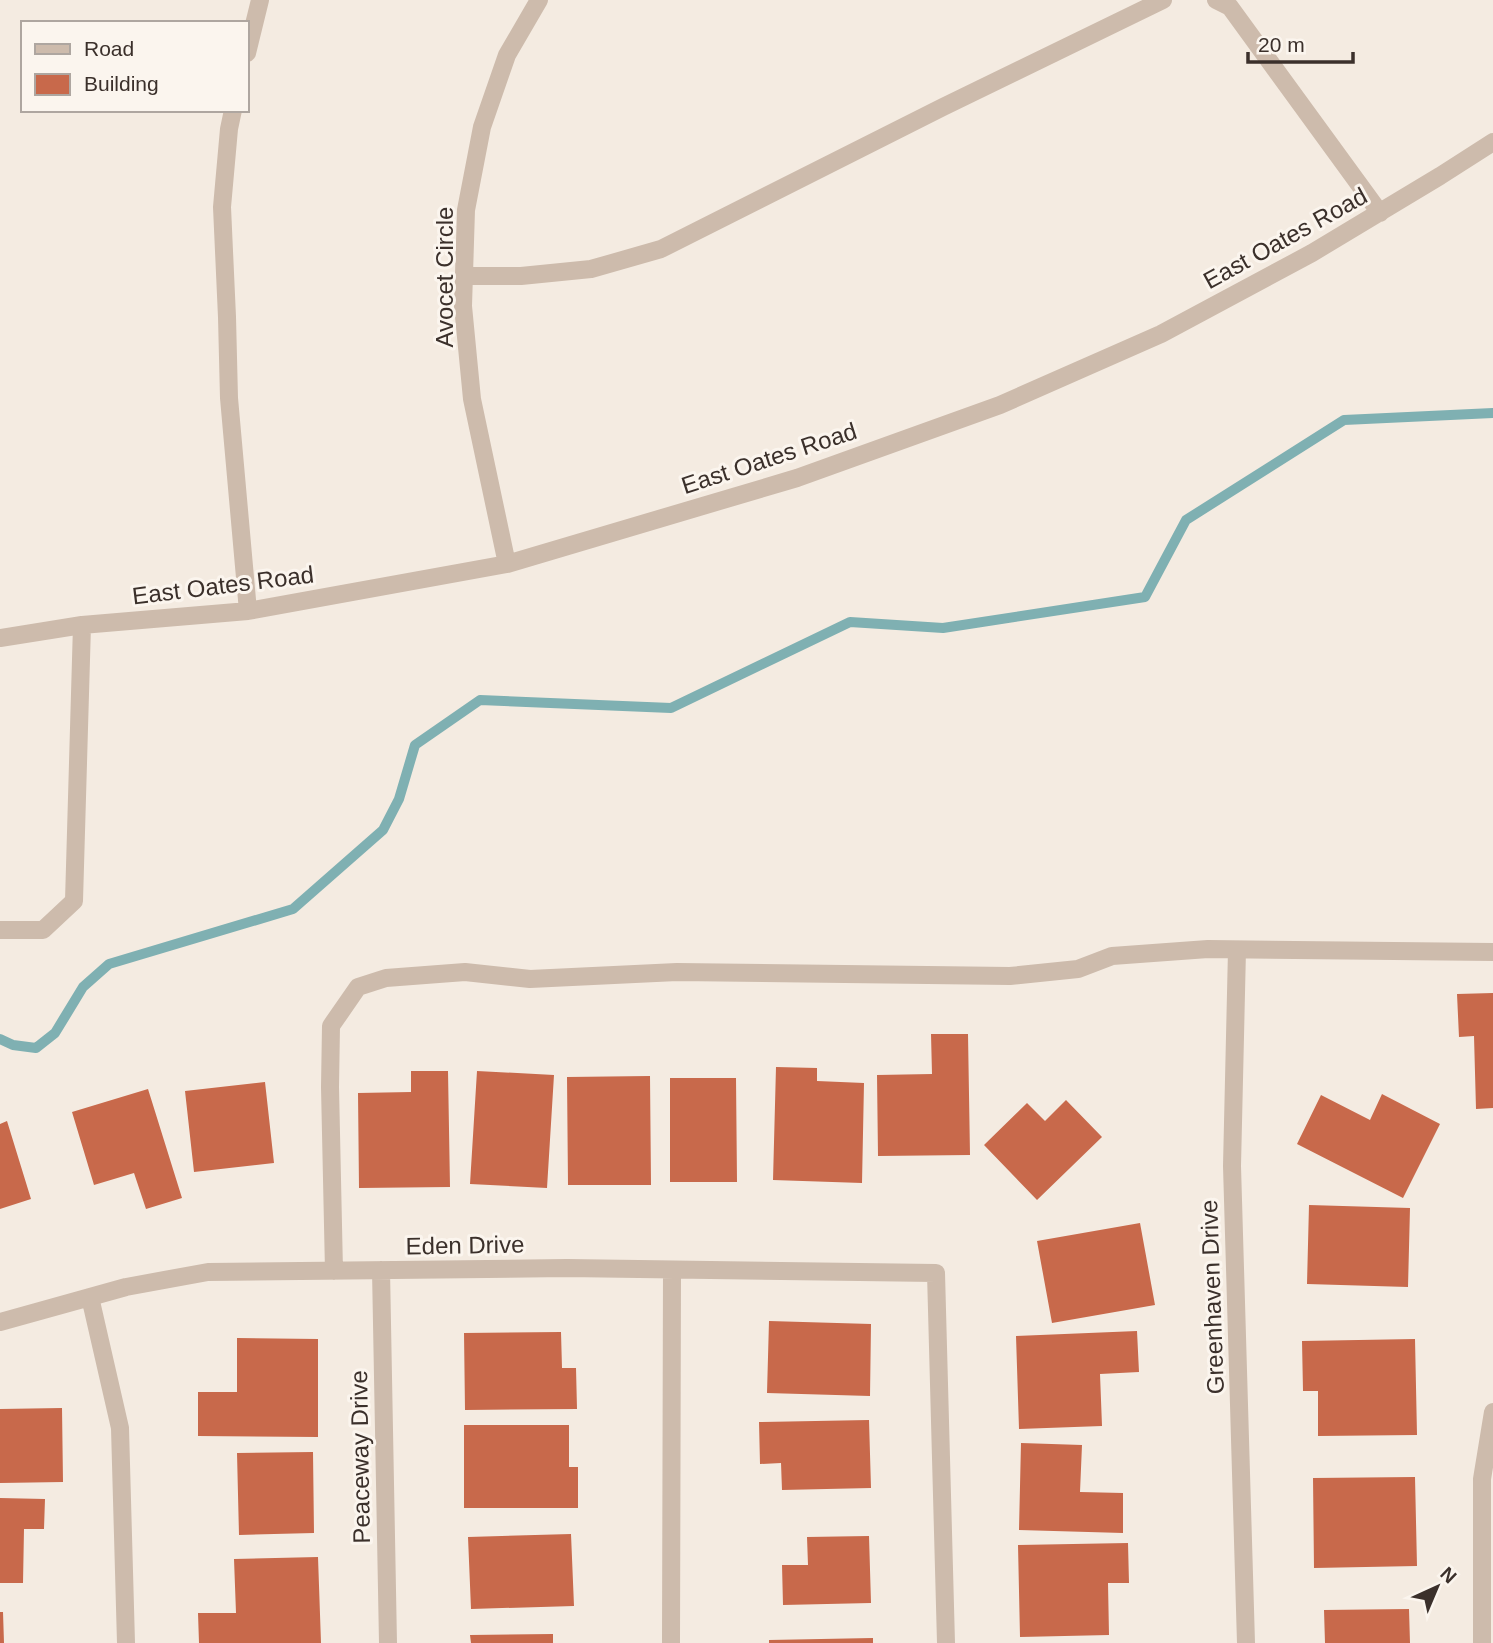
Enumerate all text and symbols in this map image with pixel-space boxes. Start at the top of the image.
legend [21,21,248,112]
scale bar [1248,21,1353,65]
text: 20 m [1258,33,1305,56]
text: Road [84,37,134,60]
text: Building [84,72,159,95]
street label: East Oates Road [1199,182,1371,294]
street label: Avocet Circle [431,207,458,347]
street label: East Oates Road [678,417,860,499]
street label: East Oates Road [131,560,315,610]
street label: Greenhaven Drive [1195,1199,1229,1395]
street label: Eden Drive [405,1230,525,1260]
street label: Peaceway Drive [345,1370,375,1544]
north arrow [1402,1552,1472,1622]
text: N [1436,1563,1461,1587]

